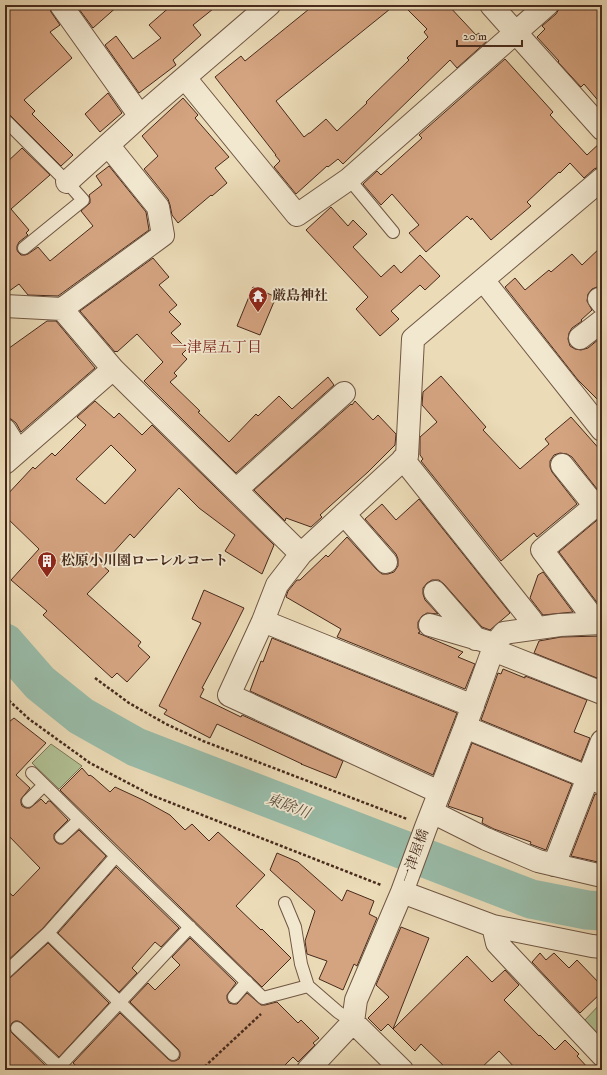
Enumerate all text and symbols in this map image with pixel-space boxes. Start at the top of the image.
scale bar [457,22,522,48]
text: 20 m [463,29,487,44]
temple icon: 厳島神社 [247,285,269,313]
place label: 厳島神社 [272,287,328,305]
district label: 一津屋五丁目 [172,338,262,357]
building icon: 松原小川園ローレルコート [36,550,58,578]
place label: 松原小川園ローレルコート [61,552,228,570]
water label: 東除川 [264,789,314,824]
street label: 一津屋橋 [397,827,433,885]

